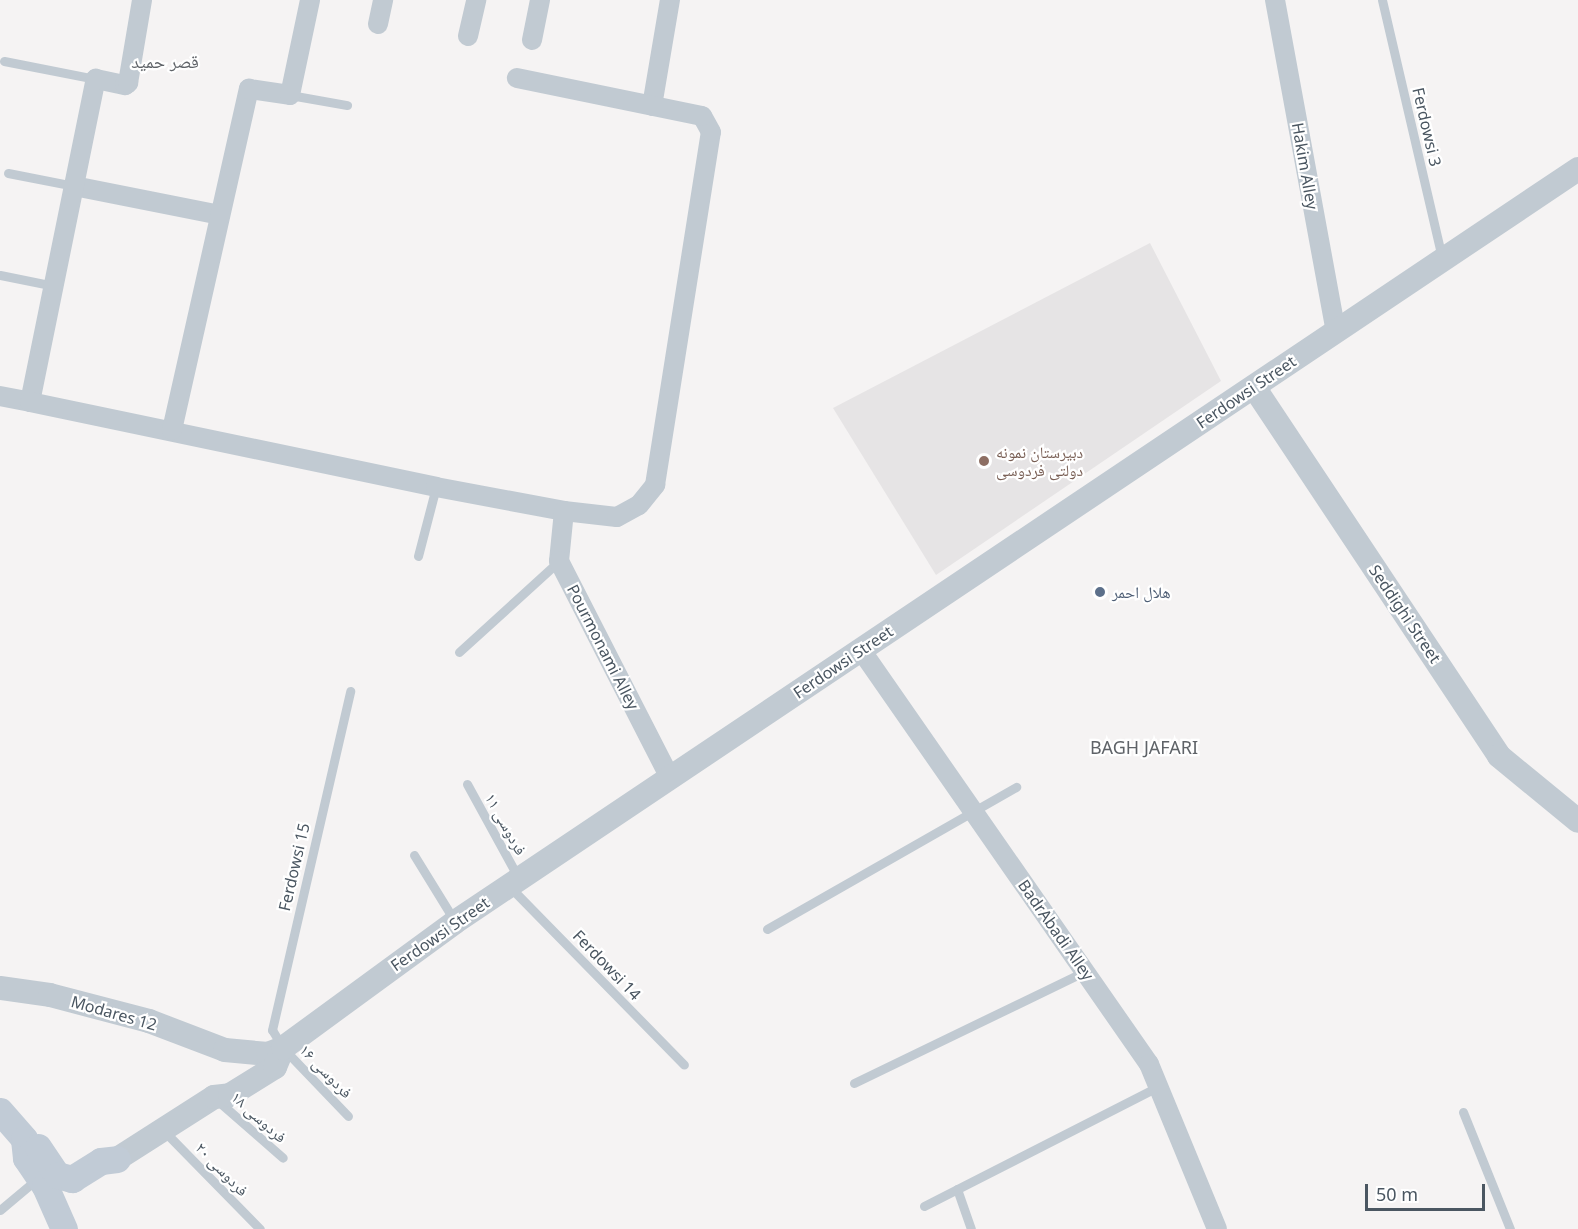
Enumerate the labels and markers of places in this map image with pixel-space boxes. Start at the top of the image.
place label: دبیرستان نمونه دولتی فردوسی [996,442,1083,480]
marker: دبیرستان نمونه دولتی فردوسی [977,454,991,468]
place label: هلال احمر [1112,582,1171,602]
marker: هلال احمر [1093,585,1107,599]

